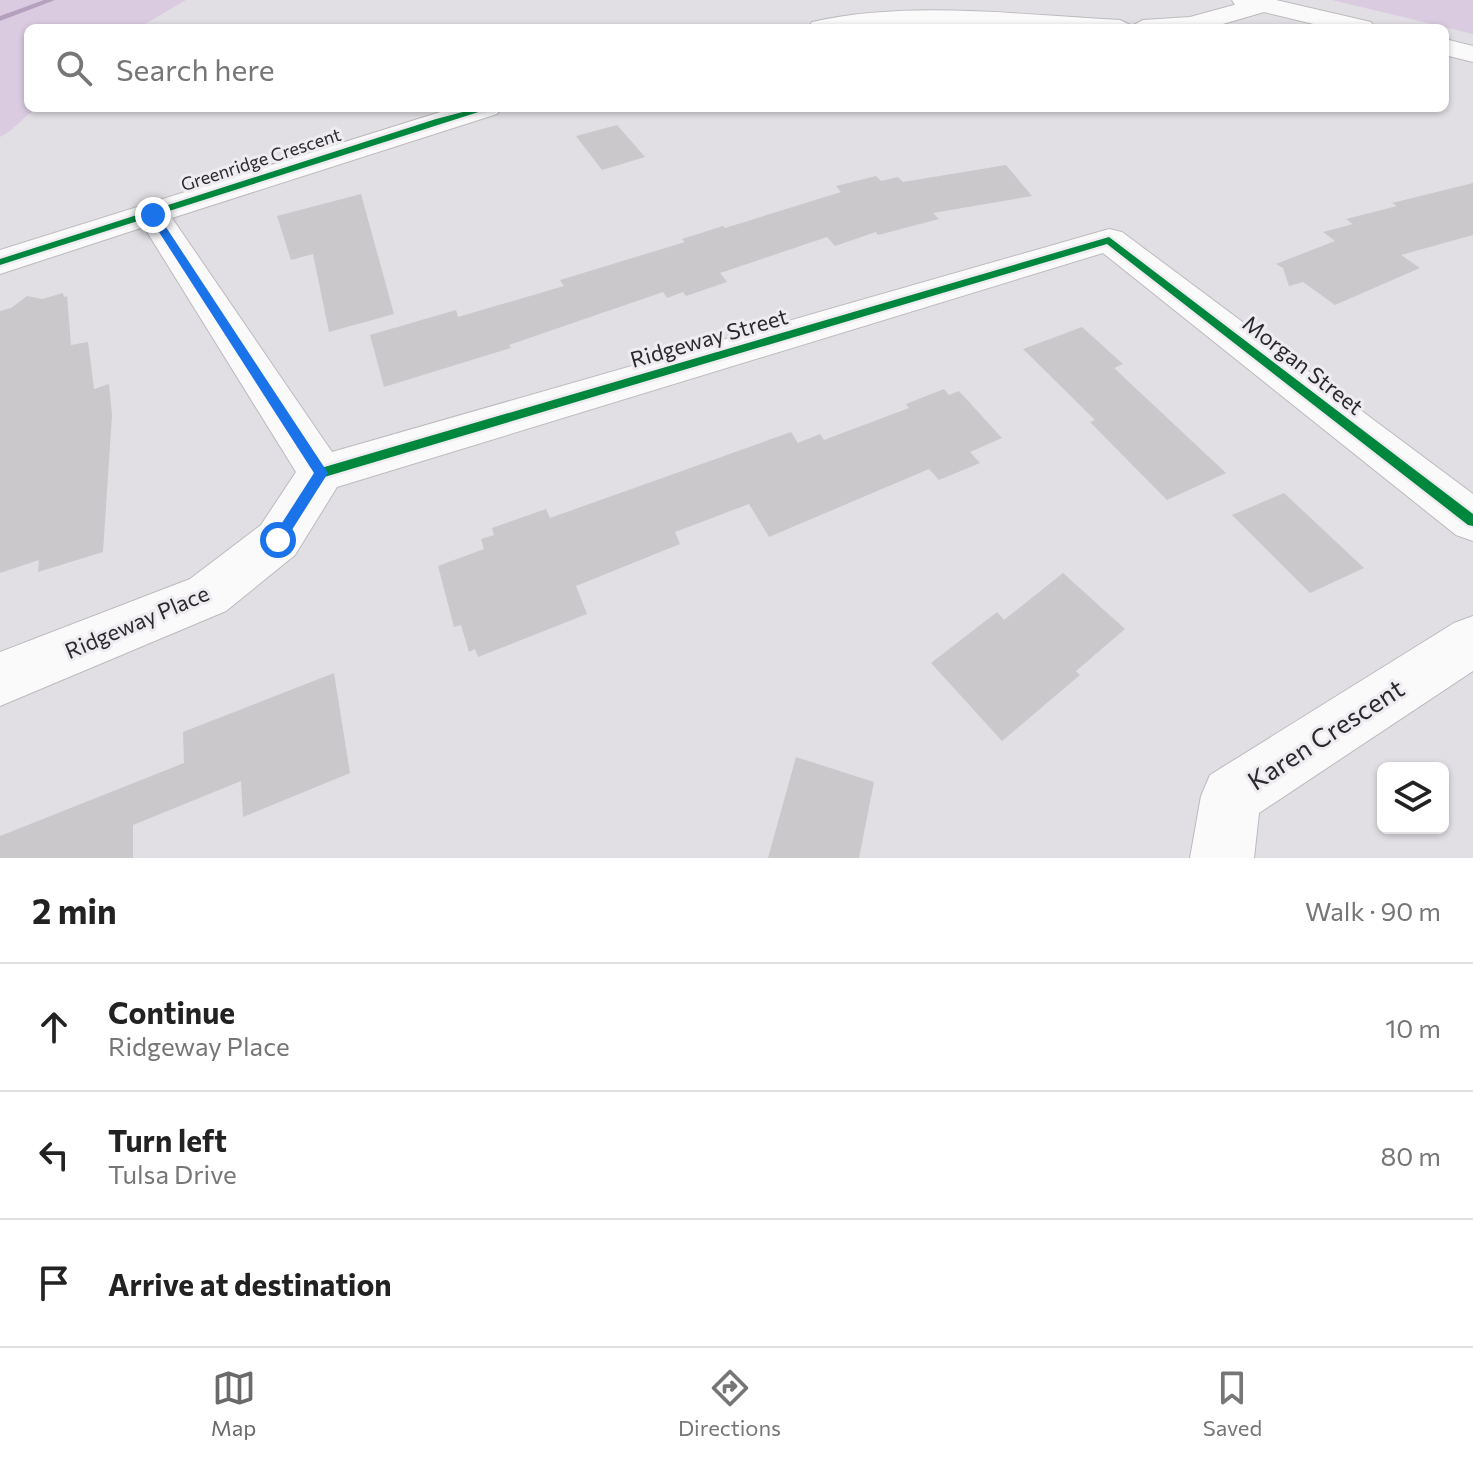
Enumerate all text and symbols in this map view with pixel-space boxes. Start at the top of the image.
search box [24,24,1449,112]
icon: search [52,46,96,90]
text: Search here [116,50,275,87]
street label: Greenridge Crescent [178,123,344,195]
route end [135,197,171,233]
street label: Ridgeway Street [627,302,791,373]
street label: Morgan Street [1238,309,1369,420]
route start [260,522,296,558]
street label: Ridgeway Place [61,579,213,664]
street label: Karen Crescent [1241,672,1409,796]
map controls [1377,762,1449,834]
button: layers [1377,762,1449,834]
text: 2 min [32,889,117,931]
text: Walk · 90 m [1305,895,1441,926]
text: Continue [108,993,235,1030]
icon: ahead [32,1005,76,1049]
text: 10 m [1385,1012,1441,1043]
text: Ridgeway Place [108,1030,290,1061]
text: Turn left [108,1121,227,1158]
icon: left [32,1133,76,1177]
text: 80 m [1381,1140,1441,1171]
text: Tulsa Drive [108,1158,237,1189]
icon: arrive [32,1261,76,1305]
text: Arrive at destination [108,1265,392,1302]
tab: Map [211,1366,256,1441]
tab: Directions [678,1366,781,1441]
tab: Saved [1203,1366,1262,1441]

